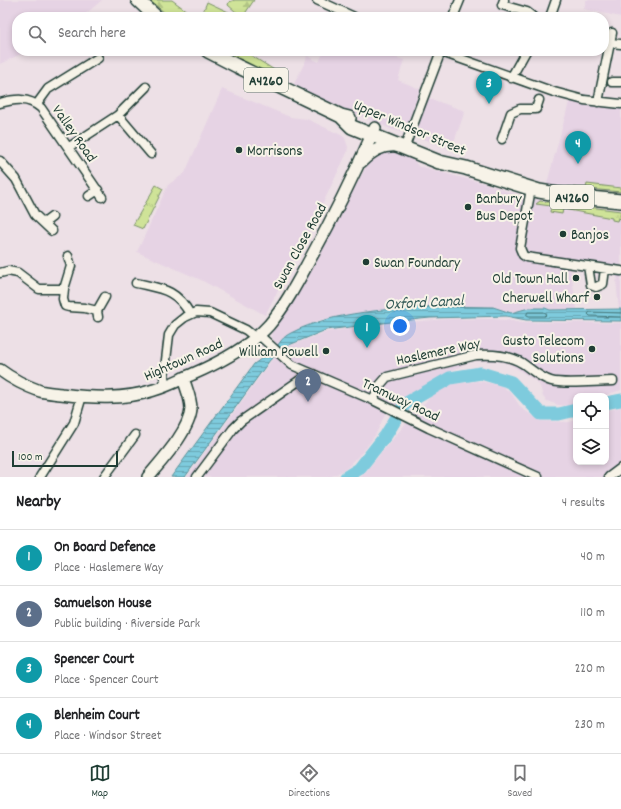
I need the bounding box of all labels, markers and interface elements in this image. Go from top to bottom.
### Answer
search box [12,12,609,56]
icon: search [26,23,48,45]
text: Search here [58,23,126,45]
road number: A4260 [244,68,288,92]
pin: 3 [476,71,502,104]
street label: Upper Windsor Street [349,95,469,163]
street label: Valley Road [46,101,101,167]
pin: 4 [565,131,591,164]
place label: Morrisons [247,141,303,163]
marker: Morrisons [234,145,244,155]
road number: A4260 [550,185,594,209]
place label: Banbury Bus Depot [476,189,533,228]
street label: Swan Close Road [268,200,334,294]
marker: Banbury Bus Depot [463,202,473,212]
place label: Banjos [571,225,609,247]
marker: Banjos [558,229,568,239]
place label: Swan Foundary [374,253,461,275]
marker: Swan Foundary [361,257,371,267]
place label: Old Town Hall [492,269,568,291]
marker: Old Town Hall [571,273,581,283]
place label: Cherwell Wharf [502,288,590,310]
water label: Oxford Canal [384,290,465,317]
marker: Cherwell Wharf [592,292,602,302]
pin: 1 [354,315,380,348]
your location [390,316,410,336]
place label: Gusto Telecom Solutions [502,331,584,370]
street label: Haslemere Way [394,333,483,373]
street label: Hightown Road [141,334,227,388]
place label: William Powell [239,342,318,364]
marker: Gusto Telecom Solutions [587,344,597,354]
marker: William Powell [321,346,331,356]
pin: 2 [295,369,321,402]
street label: Tramway Road [358,373,442,428]
map controls [573,393,609,465]
button: locate [573,393,609,429]
button: layers [573,429,609,465]
scale bar [12,449,118,468]
text: 100 m [18,450,42,466]
text: Nearby [16,491,60,515]
text: 4 results [562,494,605,513]
text: On Board Defence [54,537,156,559]
text: 1 [28,548,30,567]
text: 40 m [581,548,605,567]
text: Place · Haslemere Way [54,559,163,578]
text: Samuelson House [54,593,152,615]
text: 2 [26,604,32,623]
text: 110 m [580,604,605,623]
text: Public building · Riverside Park [54,615,200,634]
text: Spencer Court [54,649,134,671]
text: 3 [26,660,32,679]
text: 220 m [575,660,605,679]
text: Place · Spencer Court [54,671,159,690]
text: Blenheim Court [54,705,140,727]
text: 4 [26,716,32,735]
text: 230 m [575,716,605,735]
text: Place · Windsor Street [54,727,162,746]
tab: Map [89,762,111,802]
tab: Directions [288,762,330,802]
tab: Saved [508,762,532,802]

